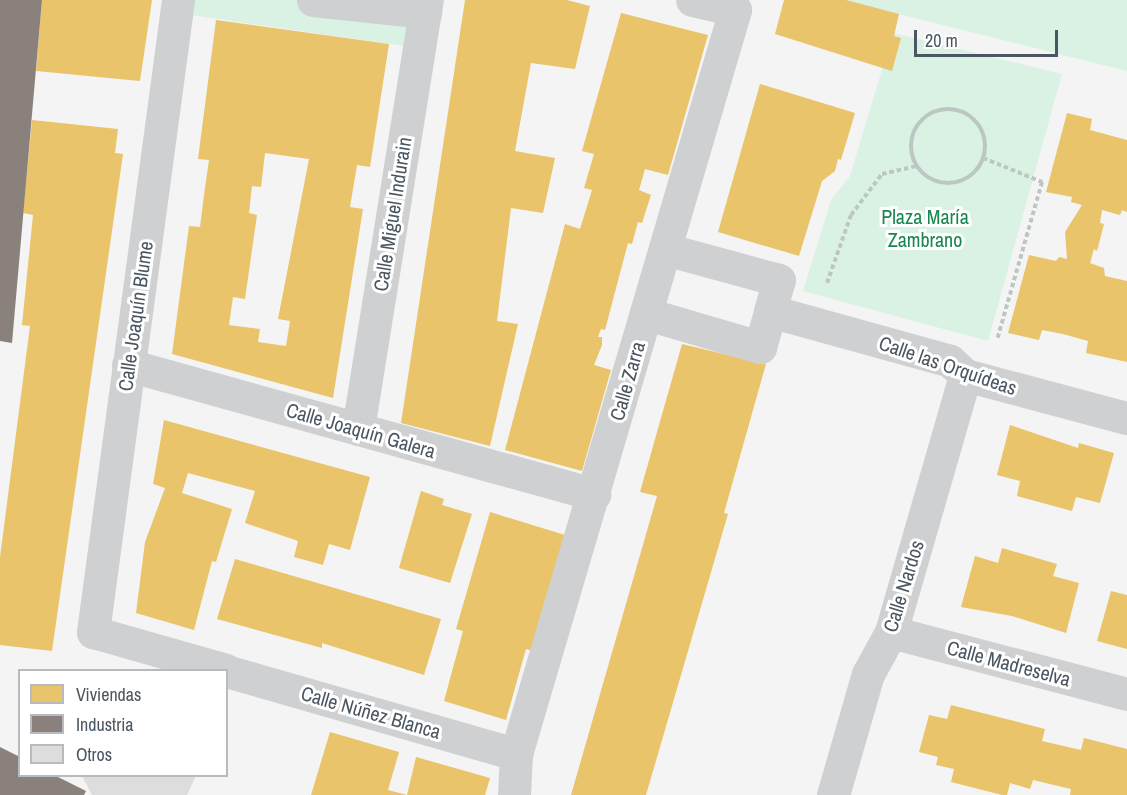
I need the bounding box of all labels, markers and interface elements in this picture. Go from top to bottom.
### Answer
scale bar [917,18,1061,56]
text: 20 m [925,28,958,53]
street label: Calle Miguel Indurain [368,135,416,293]
park label: Plaza María Zambrano [881,204,969,251]
street label: Calle Joaquín Blume [113,239,157,393]
street label: Calle las Orquídeas [876,330,1020,400]
street label: Calle Zarra [604,339,650,423]
street label: Calle Joaquín Galera [284,397,438,463]
street label: Calle Nardos [878,537,928,635]
street label: Calle Madreselva [945,635,1073,691]
legend [18,669,228,777]
street label: Calle Núñez Blanca [298,681,444,743]
text: Viviendas [76,682,141,707]
text: Industria [76,712,133,737]
text: Otros [76,742,112,767]

